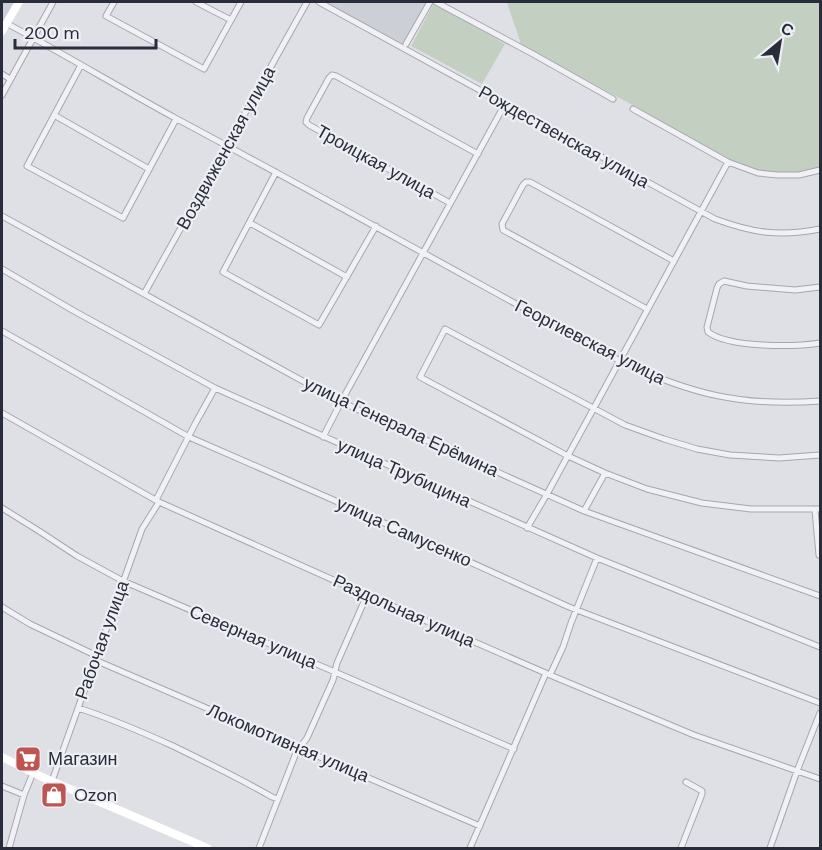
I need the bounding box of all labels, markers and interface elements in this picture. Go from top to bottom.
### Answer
scale bar [15,12,156,50]
north arrow [750,12,810,72]
text: С [777,17,798,42]
text: 200 m [24,21,80,45]
street label: Воздвиженская улица [171,61,281,234]
street label: Рождественская улица [474,80,654,194]
street label: Троицкая улица [312,119,441,205]
street label: Георгиевская улица [511,294,670,391]
street label: улица Генерала Ерёмина [300,371,503,483]
street label: улица Трубицина [333,433,476,514]
street label: улица Самусенко [332,491,476,573]
street label: Раздольная улица [329,569,480,653]
street label: Рабочая улица [69,576,135,703]
street label: Северная улица [186,599,321,675]
street label: Локомотивная улица [203,698,374,788]
supermarket icon: Магазин [13,744,43,774]
place label: Магазин [48,747,117,771]
shop icon: Ozon [39,780,69,810]
place label: Ozon [74,783,117,807]

